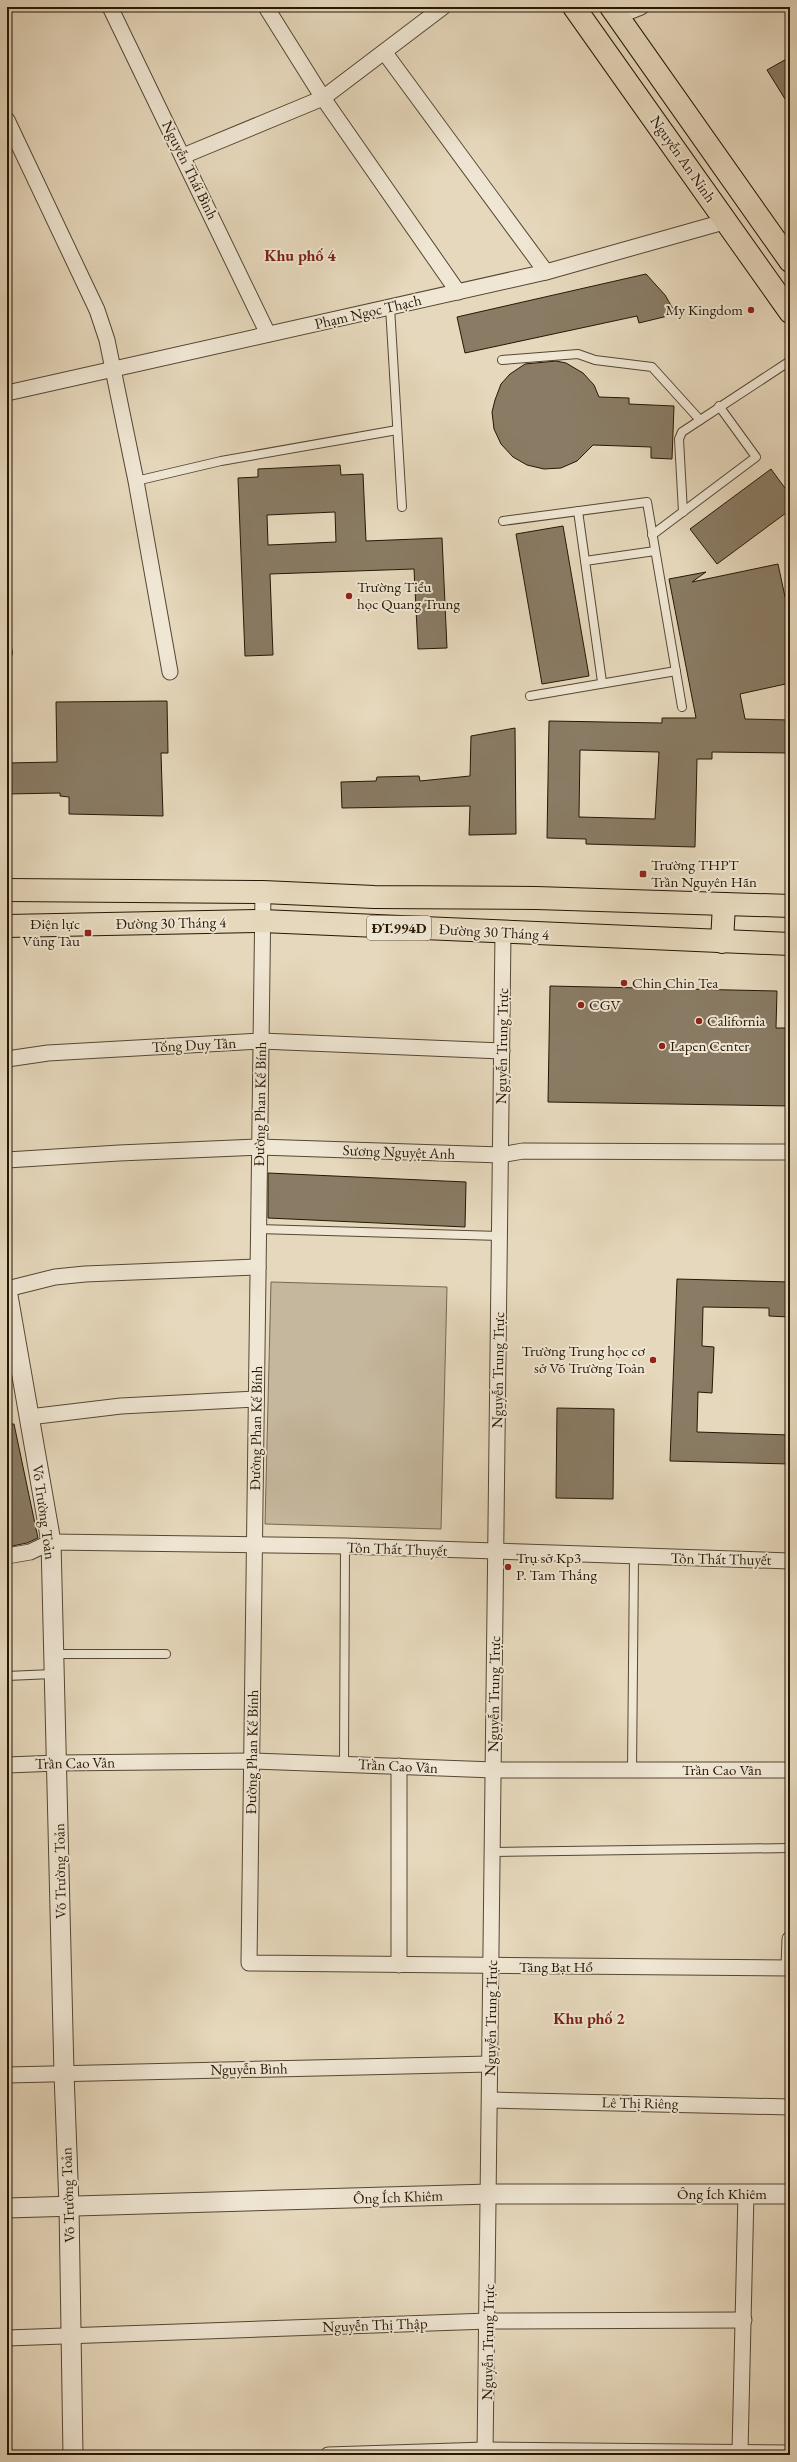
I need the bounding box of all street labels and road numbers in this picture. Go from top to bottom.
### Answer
street label: Nguyễn An Ninh [646,112,721,206]
street label: Nguyễn Thái Bình [158,117,223,223]
street label: Phạm Ngọc Thạch [313,290,423,333]
street label: Đường 30 Tháng 4 [116,912,227,933]
road number: ĐT.994D [367,916,431,940]
street label: Đường 30 Tháng 4 [438,919,551,944]
street label: Nguyễn Trung Trực [491,988,512,1104]
street label: Tống Duy Tân [151,1033,237,1056]
street label: Đường Phan Kế Bính [249,1041,270,1167]
street label: Sương Nguyệt Anh [342,1140,456,1163]
street label: Nguyễn Trung Trực [487,1312,508,1428]
street label: Đường Phan Kế Bính [245,1365,266,1491]
street label: Võ Trường Toản [28,1463,61,1561]
street label: Tôn Thất Thuyết [346,1537,448,1560]
street label: Tôn Thất Thuyết [670,1548,772,1569]
street label: Nguyễn Trung Trực [483,1636,504,1752]
street label: Đường Phan Kế Bính [241,1689,262,1815]
street label: Trần Cao Vân [35,1752,115,1773]
street label: Trần Cao Vân [358,1754,439,1777]
street label: Trần Cao Vân [682,1760,762,1779]
street label: Võ Trường Toản [49,1823,70,1919]
street label: Tăng Bạt Hổ [519,1957,593,1976]
street label: Nguyễn Trung Trực [480,1960,501,2076]
street label: Nguyễn Bình [210,2058,288,2079]
street label: Lê Thị Riêng [601,2092,679,2113]
street label: Võ Trường Toản [56,2147,79,2243]
street label: Ông Ích Khiêm [677,2184,767,2203]
street label: Ông Ích Khiêm [353,2185,444,2208]
street label: Nguyễn Trung Trực [477,2284,498,2400]
street label: Nguyễn Thị Thập [322,2313,428,2336]

